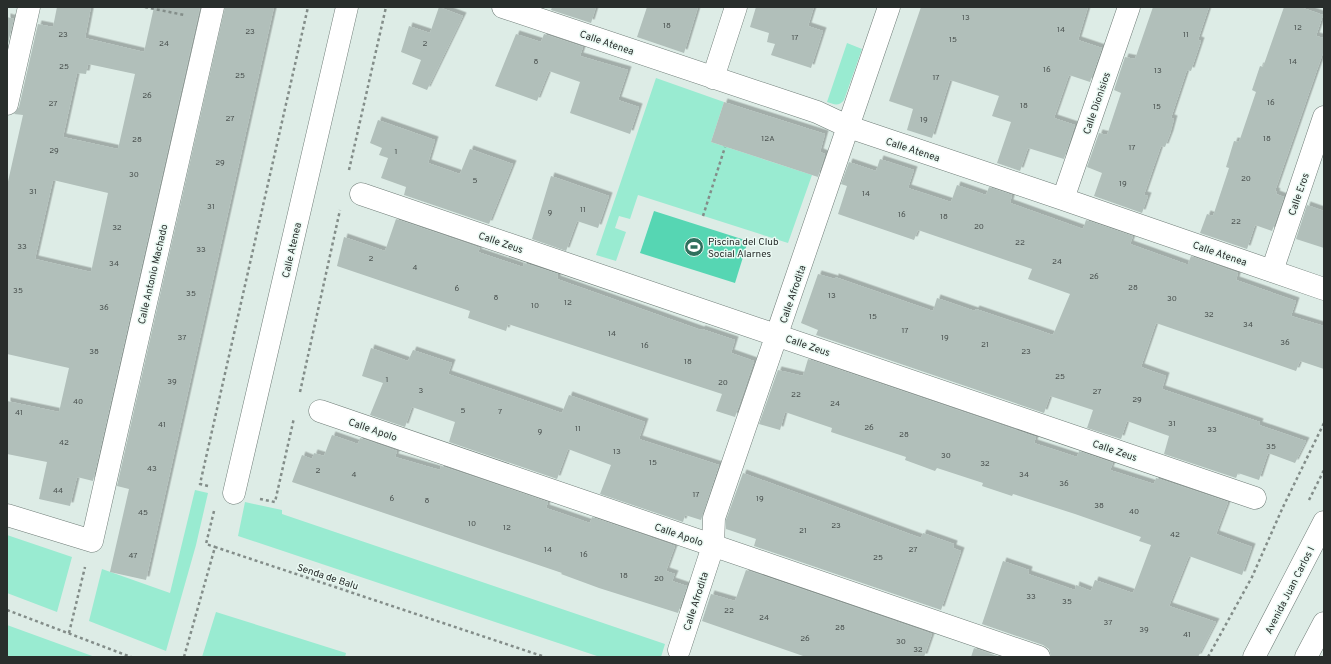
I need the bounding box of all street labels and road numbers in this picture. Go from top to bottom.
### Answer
street label: Calle Atenea [578,28,635,59]
street label: Calle Dionisios [1081,70,1114,136]
street label: Calle Atenea [884,136,941,165]
street label: Calle Eros [1286,171,1313,218]
street label: Calle Atenea [280,221,305,279]
street label: Calle Antonio Machado [136,223,171,326]
street label: Calle Zeus [476,230,525,257]
street label: Calle Atenea [1191,239,1248,270]
street label: Calle Afrodita [777,264,809,325]
street label: Calle Zeus [783,333,832,360]
street label: Calle Apolo [346,416,399,445]
street label: Calle Zeus [1090,438,1139,465]
street label: Calle Apolo [652,521,705,550]
street label: Avenida Juan Carlos I [1263,545,1318,637]
street label: Senda de Balu [295,561,360,593]
street label: Calle Afrodita [681,571,712,632]

